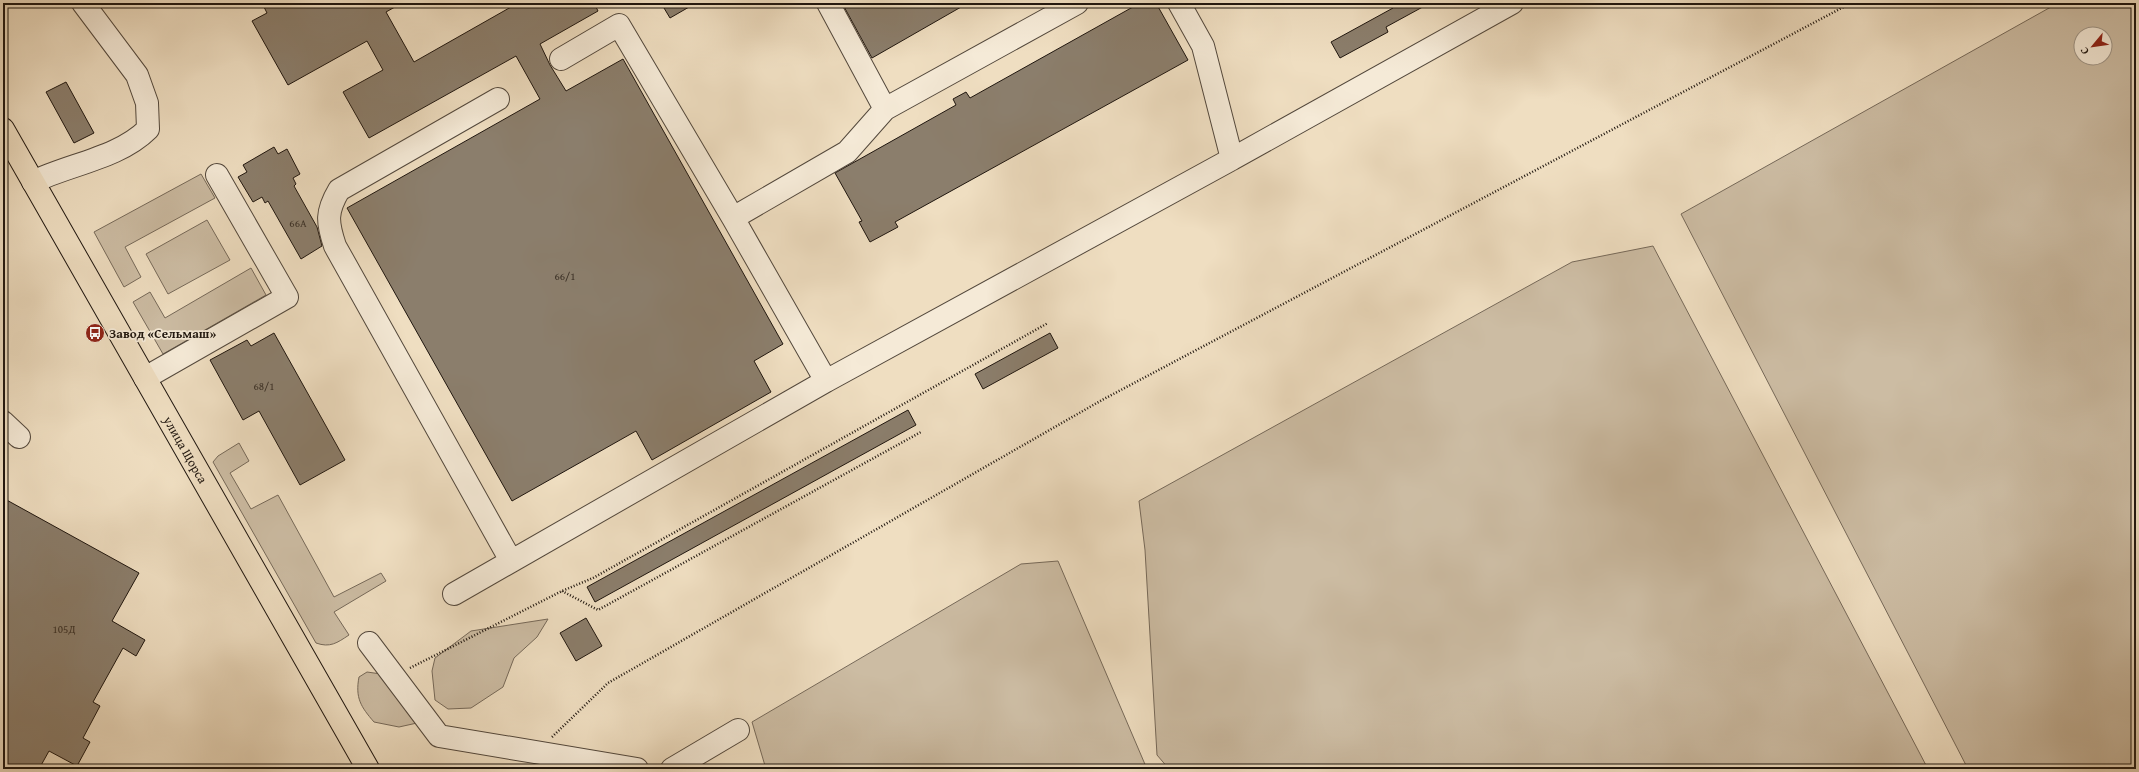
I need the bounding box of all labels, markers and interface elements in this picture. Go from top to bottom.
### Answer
north arrow [2073,26,2113,66]
text: С [2076,44,2093,57]
house number: 66А [289,215,307,231]
house number: 66/1 [554,268,576,284]
bus stop icon: Завод «Сельмаш» [84,322,106,344]
place label: Завод «Сельмаш» [109,324,216,343]
house number: 68/1 [253,378,275,394]
street label: улица Щорса [159,412,213,487]
house number: 105Д [53,621,75,637]

